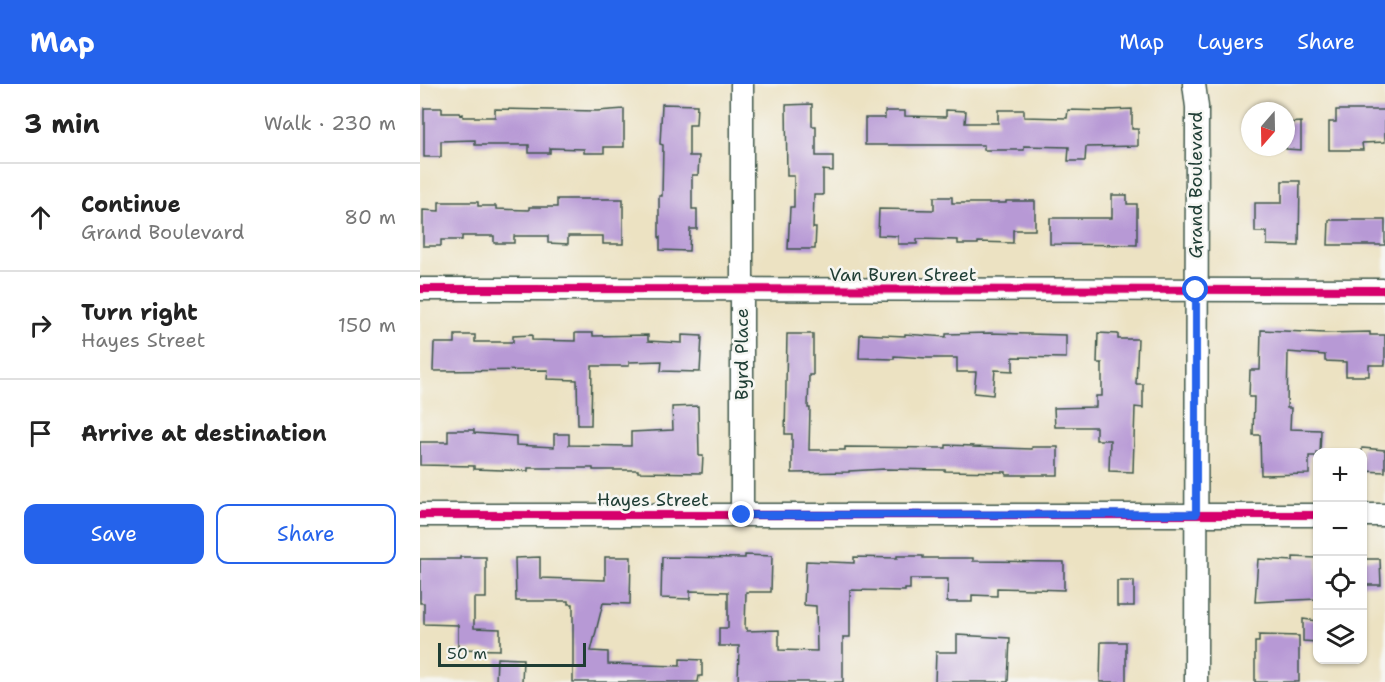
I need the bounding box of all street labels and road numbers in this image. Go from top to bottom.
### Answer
street label: Grand Boulevard [1184,111,1208,259]
street label: Van Buren Street [829,263,977,287]
street label: Byrd Place [730,308,754,400]
street label: Hayes Street [597,488,709,512]

